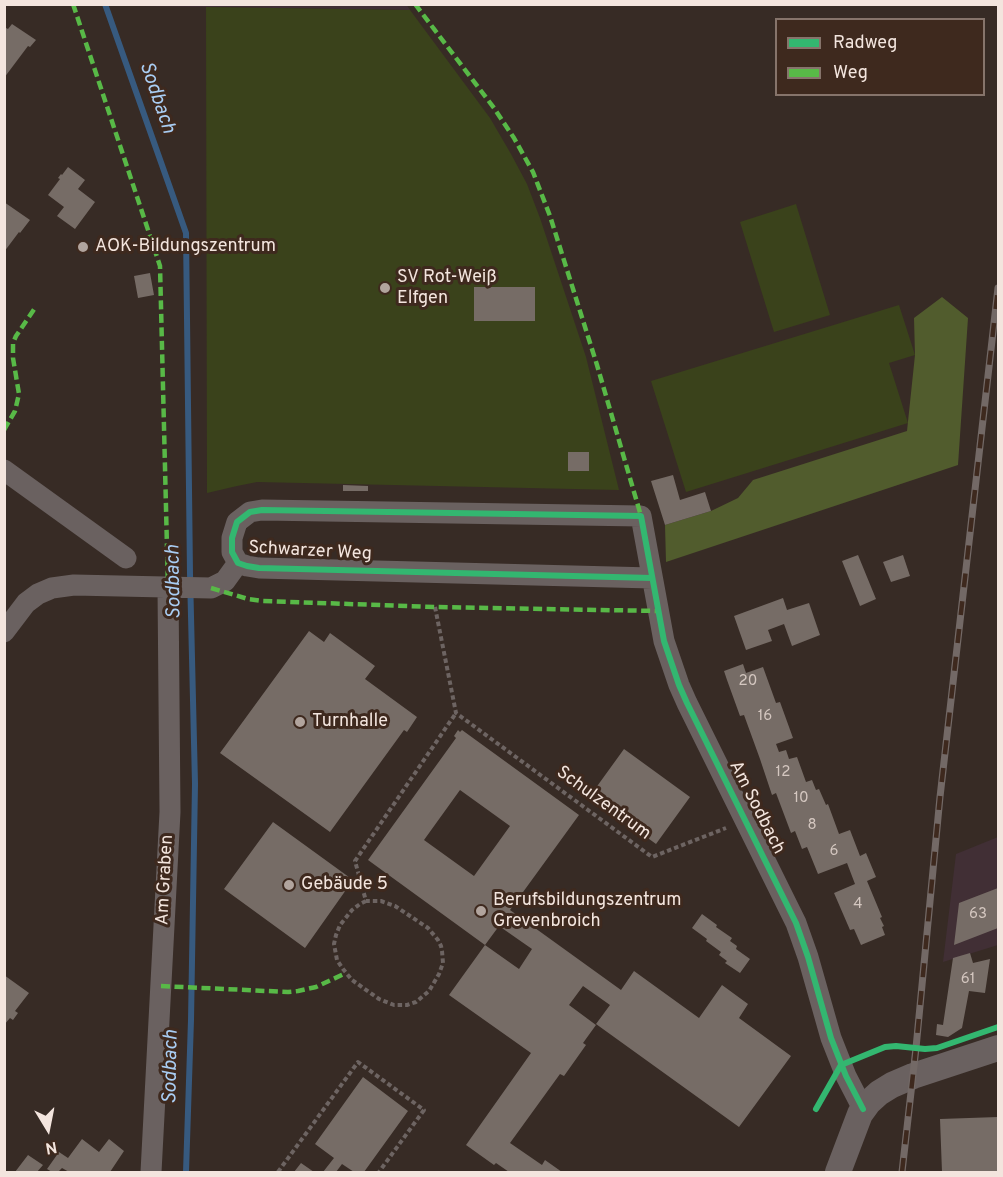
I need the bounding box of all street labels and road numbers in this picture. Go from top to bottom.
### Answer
street label: Schwarzer Weg [248,538,372,566]
street label: Am Sodbach [723,758,789,858]
street label: Schulzentrum [552,762,654,846]
street label: Am Graben [153,834,179,926]

